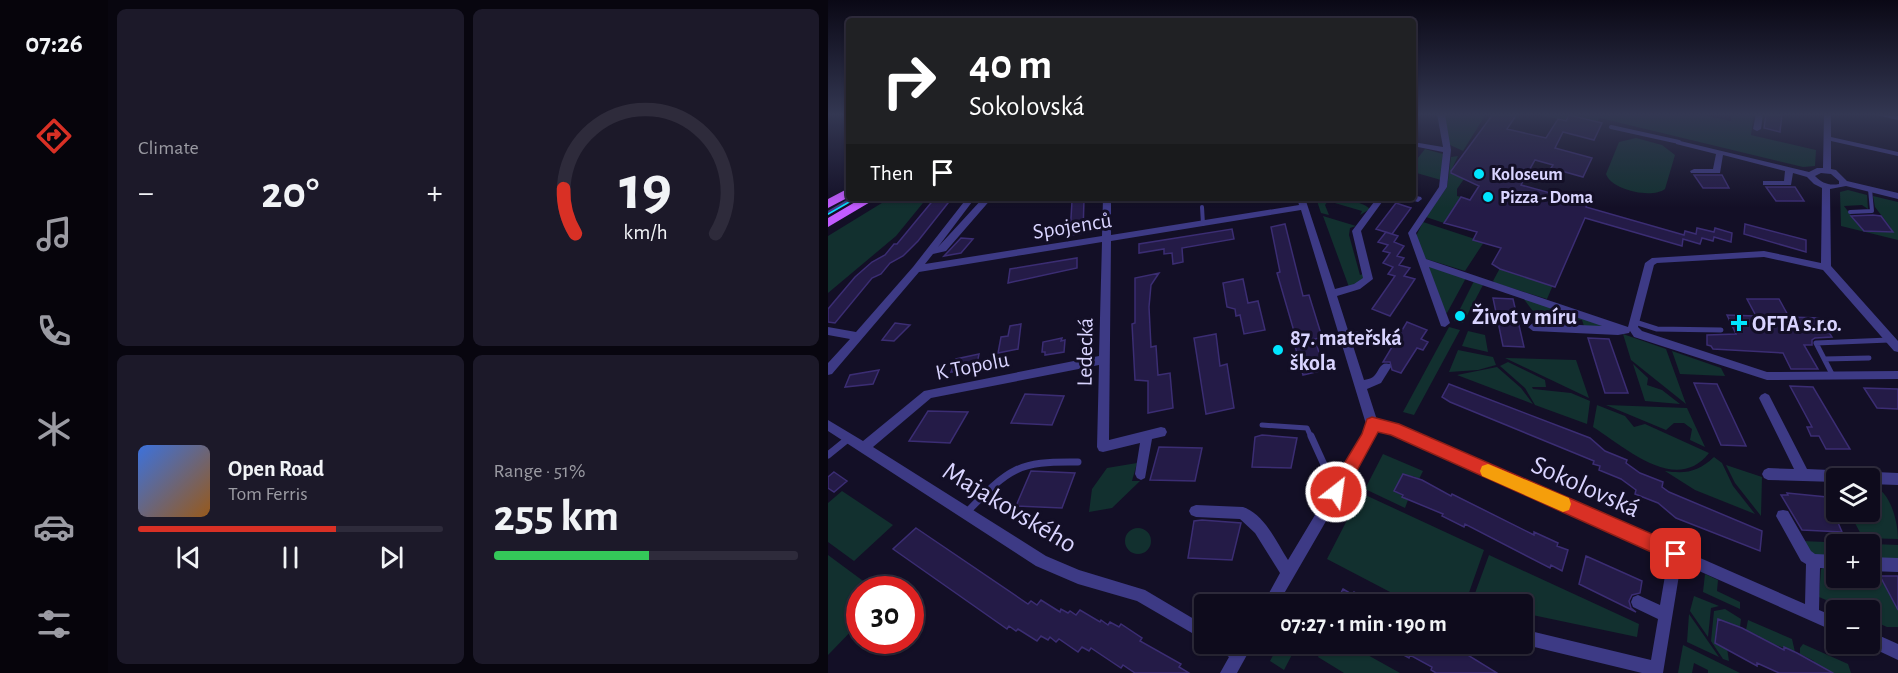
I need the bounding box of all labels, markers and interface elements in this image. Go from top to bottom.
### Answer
text: 07:26 [25,30,83,57]
icon: right [870,42,948,120]
text: 40 m [969,44,1052,86]
text: Sokolovská [969,93,1085,120]
icon: directions [33,115,75,157]
text: Climate [138,138,199,158]
icon: arrive [926,156,959,189]
text: 19 [619,158,672,220]
text: Then [870,162,914,184]
place label: Koloseum [1491,166,1563,184]
marker: Koloseum [1472,167,1486,181]
text: 20° [261,171,319,216]
text: − [138,177,154,210]
text: + [427,177,442,210]
place label: Pizza - Doma [1500,189,1594,207]
marker: Pizza - Doma [1481,190,1495,204]
street label: Spojenců [1031,209,1113,243]
icon: music [33,213,75,255]
text: km/h [624,223,668,244]
place label: Život v míru [1472,303,1577,328]
marker: Život v míru [1453,309,1467,323]
icon: phone [33,310,75,352]
place label: OFTA s.r.o. [1752,313,1842,335]
marker: OFTA s.r.o. [1730,314,1748,332]
street label: Ledecká [1073,317,1097,387]
place label: 87. mateřská škola [1290,327,1402,374]
marker: 87. mateřská škola [1271,343,1285,357]
street label: K Topolu [934,348,1011,384]
icon: climate [33,408,75,450]
street label: Sokolovská [1527,451,1644,522]
street label: Majakovského [938,457,1081,559]
text: Open Road [228,458,324,480]
position arrow [1304,460,1368,524]
text: Range · 51% [494,461,585,481]
map controls [1826,468,1880,654]
button: layers [1826,468,1880,522]
text: Tom Ferris [228,484,308,504]
text: 255 km [494,494,619,539]
icon: car [33,506,75,548]
pin [1650,528,1701,579]
button: + [1826,534,1880,588]
icon: arrive [1659,537,1692,570]
icon: previous [172,541,205,574]
icon: pause [274,541,307,574]
icon: next [375,541,408,574]
speed limit sign: 30 [846,576,924,654]
button: − [1826,600,1880,654]
icon: filters [33,603,75,645]
text: 07:27 · 1 min · 190 m [1280,613,1447,635]

